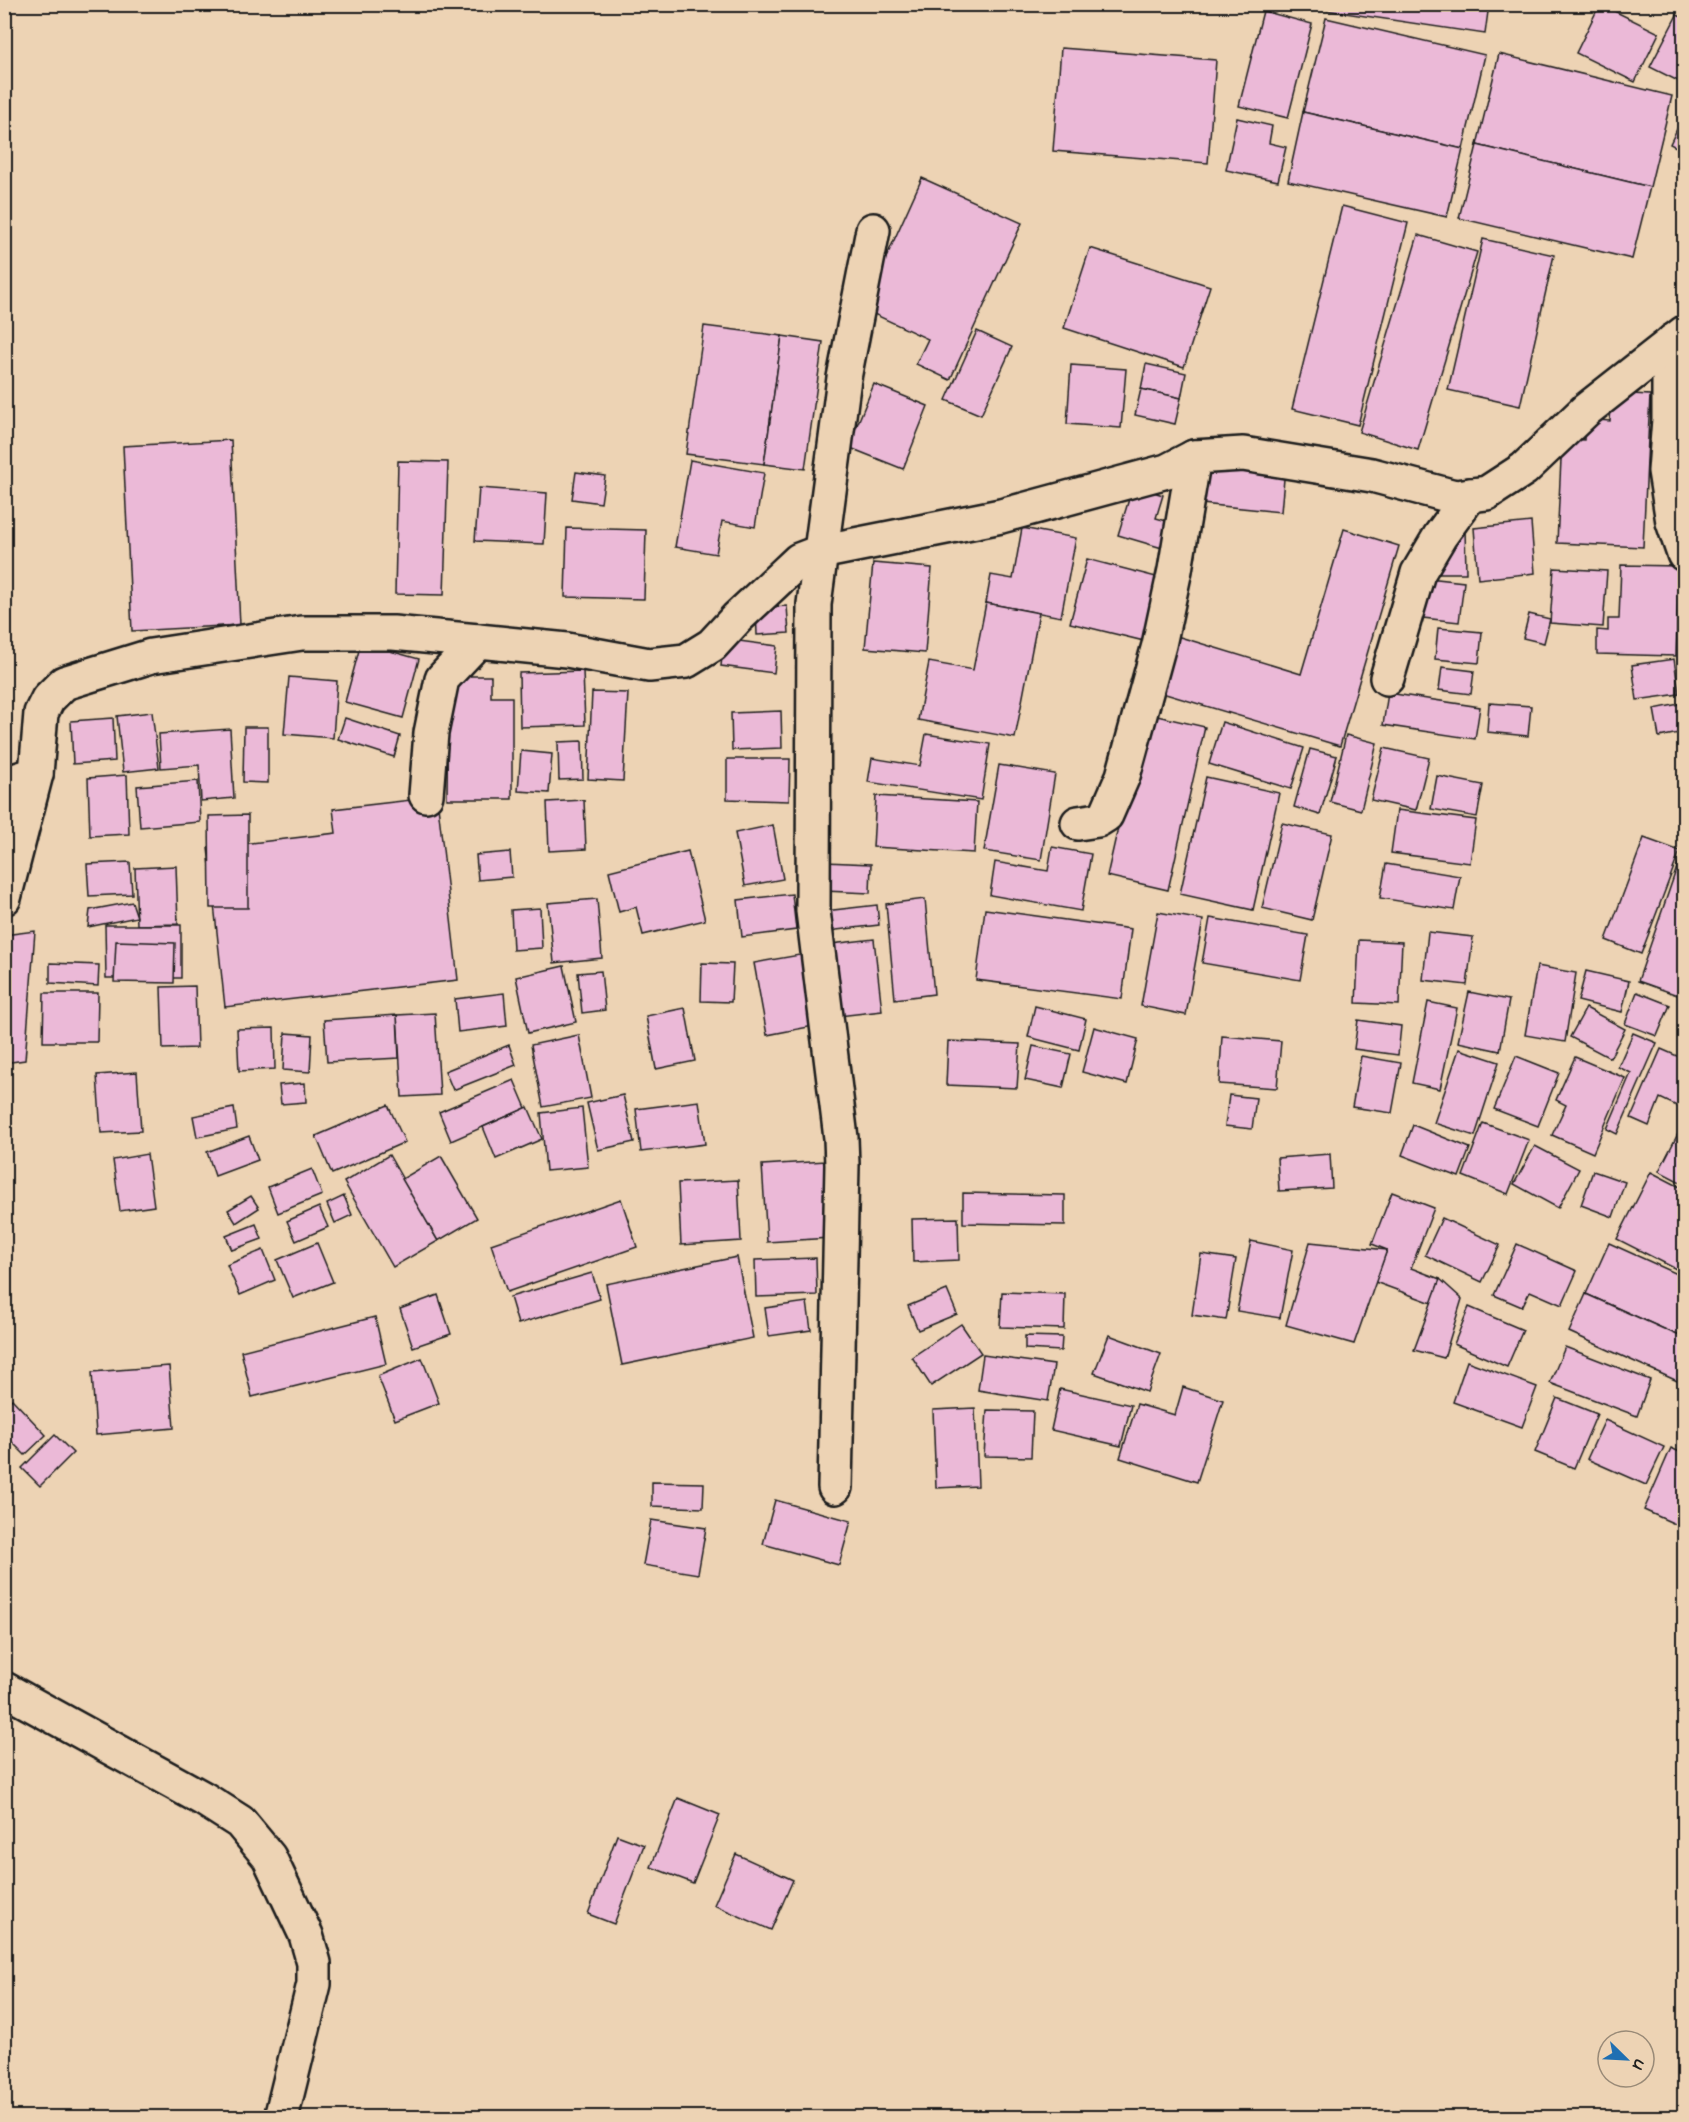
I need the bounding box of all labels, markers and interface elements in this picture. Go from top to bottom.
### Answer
north arrow [1596,2029,1656,2089]
text: U [1627,2056,1651,2073]

